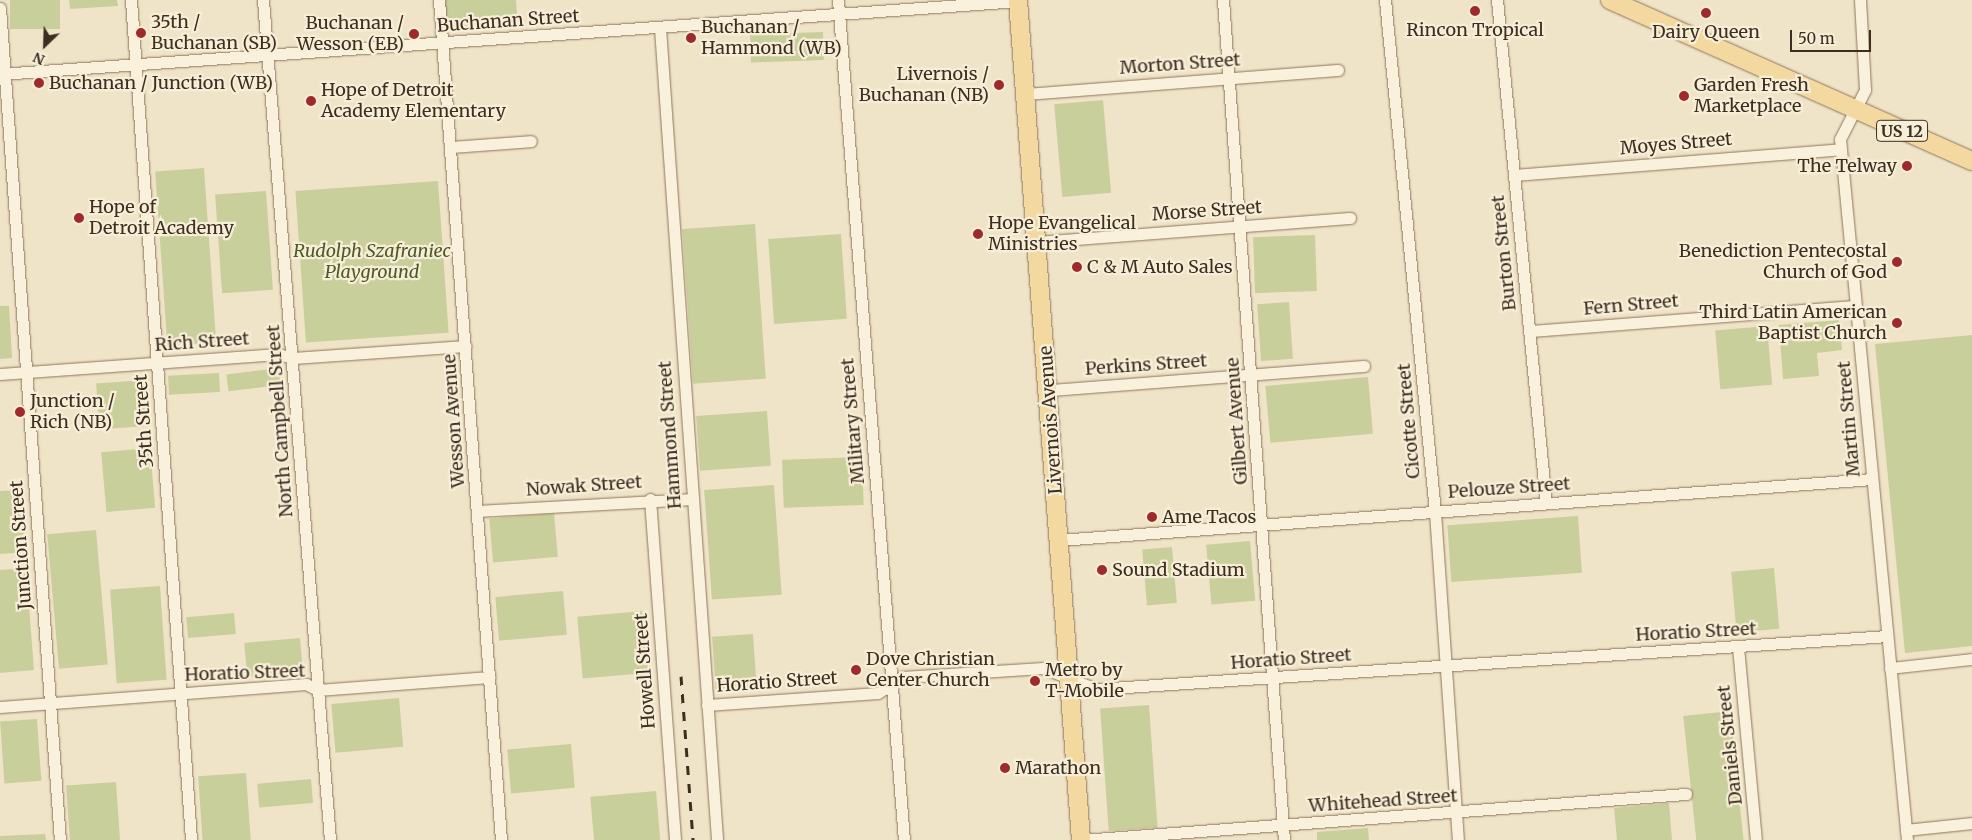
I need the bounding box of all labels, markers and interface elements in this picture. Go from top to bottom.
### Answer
street label: Buchanan Street [436,5,580,37]
marker: Rincon Tropical [1469,5,1481,17]
marker: Dairy Queen [1700,7,1712,19]
place label: 35th / Buchanan (SB) [151,12,277,54]
place label: Buchanan / Wesson (EB) [297,13,404,56]
place label: Buchanan / Hammond (WB) [701,17,842,59]
place label: Rincon Tropical [1406,19,1544,41]
north arrow [20,20,70,70]
scale bar [1792,20,1873,52]
place label: Dairy Queen [1652,21,1760,43]
marker: 35th / Buchanan (SB) [135,27,147,39]
marker: Buchanan / Wesson (EB) [408,28,420,40]
text: 50 m [1798,29,1835,48]
marker: Buchanan / Hammond (WB) [685,32,697,44]
text: N [30,48,48,69]
street label: Morton Street [1119,49,1241,79]
place label: Livernois / Buchanan (NB) [859,64,989,106]
place label: Buchanan / Junction (WB) [49,72,273,94]
place label: Garden Fresh Marketplace [1694,75,1809,118]
marker: Buchanan / Junction (WB) [33,77,45,89]
marker: Livernois / Buchanan (NB) [993,79,1005,91]
place label: Hope of Detroit Academy Elementary [321,80,506,122]
marker: Garden Fresh Marketplace [1678,90,1690,102]
marker: Hope of Detroit Academy Elementary [305,95,317,107]
road number: US 12 [1876,118,1928,144]
street label: Moyes Street [1619,128,1733,160]
place label: The Telway [1797,155,1897,177]
marker: The Telway [1901,160,1913,172]
street label: Burton Street [1487,194,1521,312]
street label: Morse Street [1151,196,1263,226]
place label: Hope of Detroit Academy [89,197,234,240]
marker: Hope of Detroit Academy [73,212,85,224]
place label: Hope Evangelical Ministries [988,213,1136,255]
marker: Hope Evangelical Ministries [972,228,984,240]
park label: Rudolph Szafraniec Playground [293,241,451,284]
place label: Benediction Pentecostal Church of God [1679,241,1887,284]
place label: C & M Auto Sales [1087,256,1233,278]
marker: Benediction Pentecostal Church of God [1891,256,1903,268]
marker: C & M Auto Sales [1071,261,1083,273]
street label: Fern Street [1582,290,1680,320]
place label: Third Latin American Baptist Church [1699,302,1887,344]
marker: Third Latin American Baptist Church [1891,317,1903,329]
street label: North Campbell Street [262,324,298,518]
street label: Rich Street [154,328,250,356]
street label: Livernois Avenue [1035,345,1067,495]
street label: Perkins Street [1084,350,1208,380]
street label: Wesson Avenue [439,353,469,489]
street label: Military Street [837,357,869,485]
street label: Gilbert Avenue [1222,357,1252,485]
street label: Hammond Street [654,360,686,510]
street label: Martin Street [1833,360,1865,478]
street label: Cicotte Street [1393,362,1425,480]
street label: 35th Street [130,373,158,469]
place label: Junction / Rich (NB) [30,391,115,434]
marker: Junction / Rich (NB) [14,406,26,418]
street label: Nowak Street [525,471,643,501]
street label: Pelouze Street [1447,473,1571,503]
street label: Junction Street [6,480,36,610]
place label: Ame Tacos [1162,506,1256,528]
marker: Ame Tacos [1146,511,1158,523]
place label: Sound Stadium [1112,559,1245,581]
marker: Sound Stadium [1096,564,1108,576]
street label: Howell Street [630,612,660,730]
street label: Horatio Street [1635,618,1757,646]
street label: Horatio Street [1230,644,1352,674]
place label: Dove Christian Center Church [866,649,995,692]
street label: Horatio Street [184,660,306,686]
place label: Metro by T-Mobile [1045,660,1124,702]
marker: Dove Christian Center Church [850,664,862,676]
street label: Horatio Street [716,667,838,697]
marker: Metro by T-Mobile [1029,675,1041,687]
street label: Daniels Street [1713,684,1747,806]
place label: Marathon [1015,757,1101,779]
marker: Marathon [999,762,1011,774]
street label: Whitehead Street [1308,785,1458,817]

